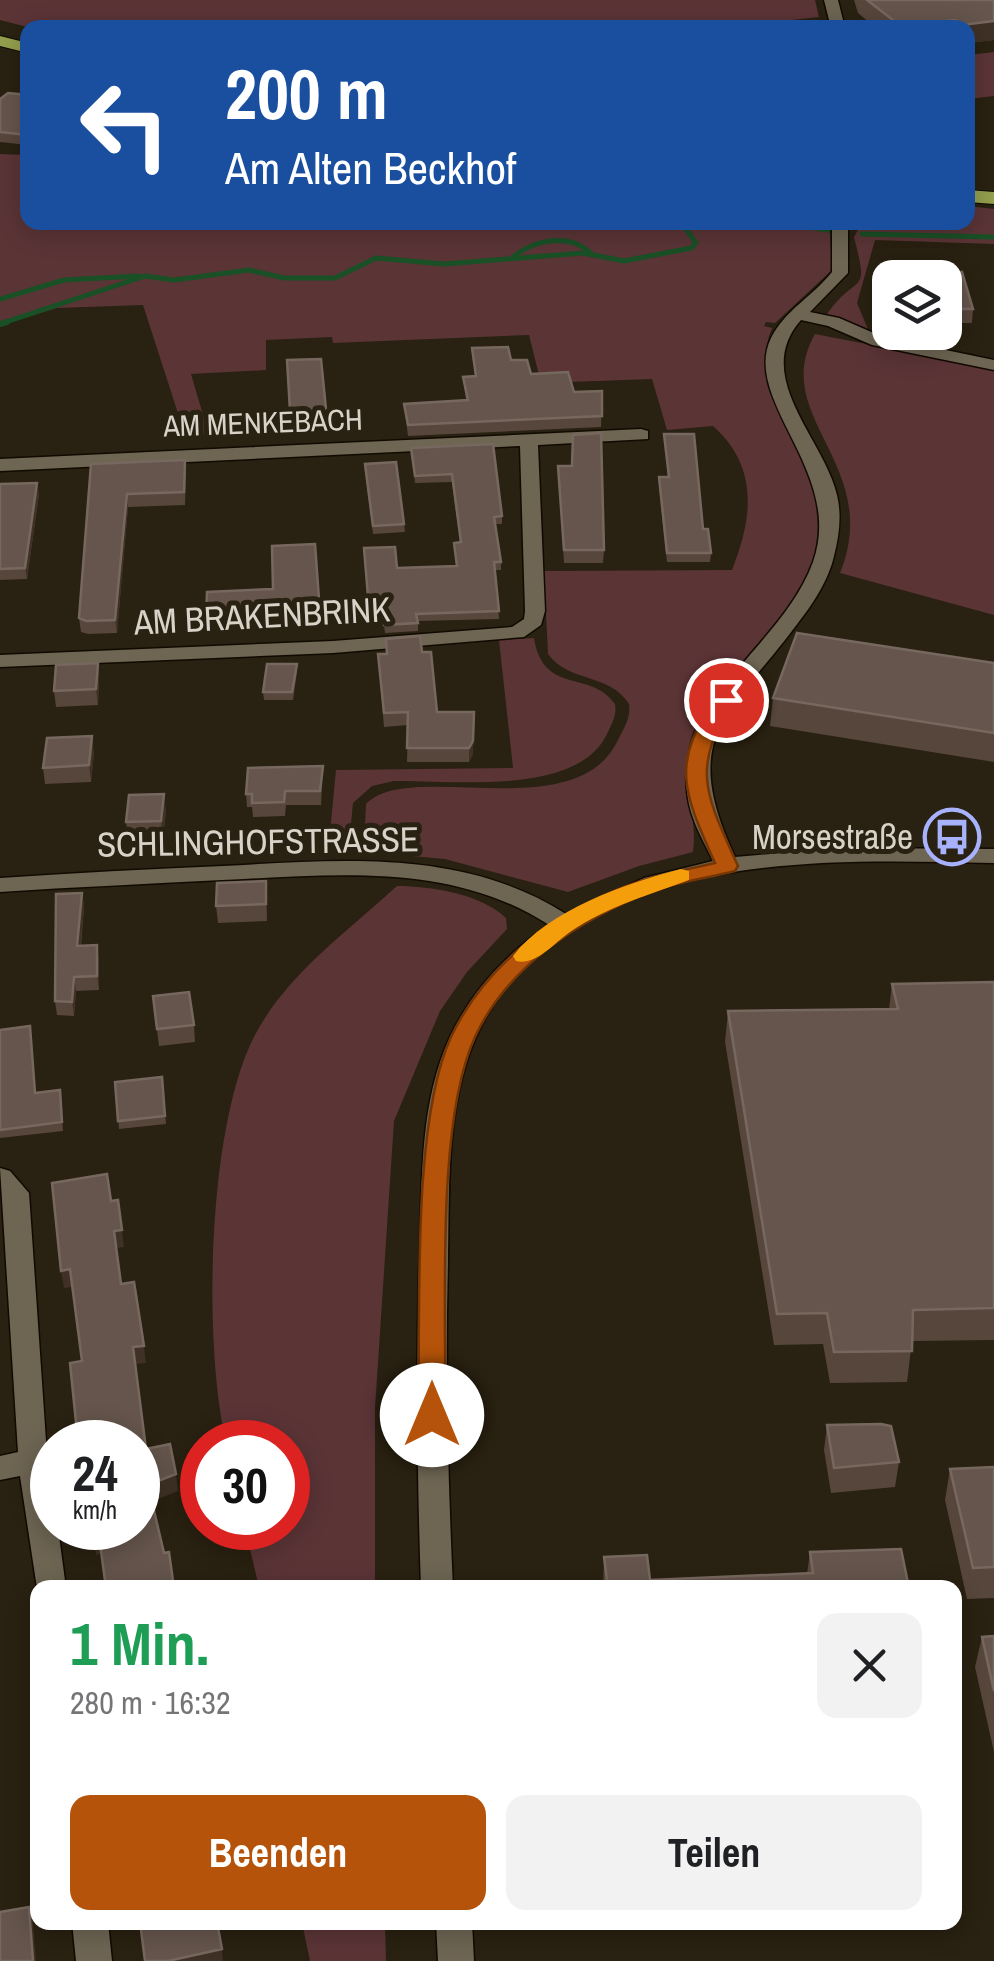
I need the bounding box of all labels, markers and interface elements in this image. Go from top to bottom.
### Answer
text: 200 m [225,47,388,141]
icon: left [60,60,190,190]
text: Am Alten Beckhof [225,137,516,198]
map controls [872,260,962,350]
button: layers [872,260,962,350]
street label: AM MENKEBACH [162,399,363,446]
street label: AM BRAKENBRINK [132,585,391,646]
pin [684,658,769,743]
icon: arrive [699,673,754,728]
bus stop icon: Morsestraße [922,807,982,867]
place label: Morsestraße [752,813,913,860]
street label: SCHLINGHOFSTRASSE [97,815,419,868]
position arrow [380,1363,484,1467]
speed limit sign: 30 [180,1420,310,1550]
text: 24 [72,1439,118,1507]
text: km/h [73,1493,117,1527]
text: 1 Min. [70,1603,209,1684]
button: close [817,1613,922,1718]
text: 280 m · 16:32 [70,1681,230,1724]
button: Beenden [70,1795,486,1910]
button: Teilen [506,1795,922,1910]

